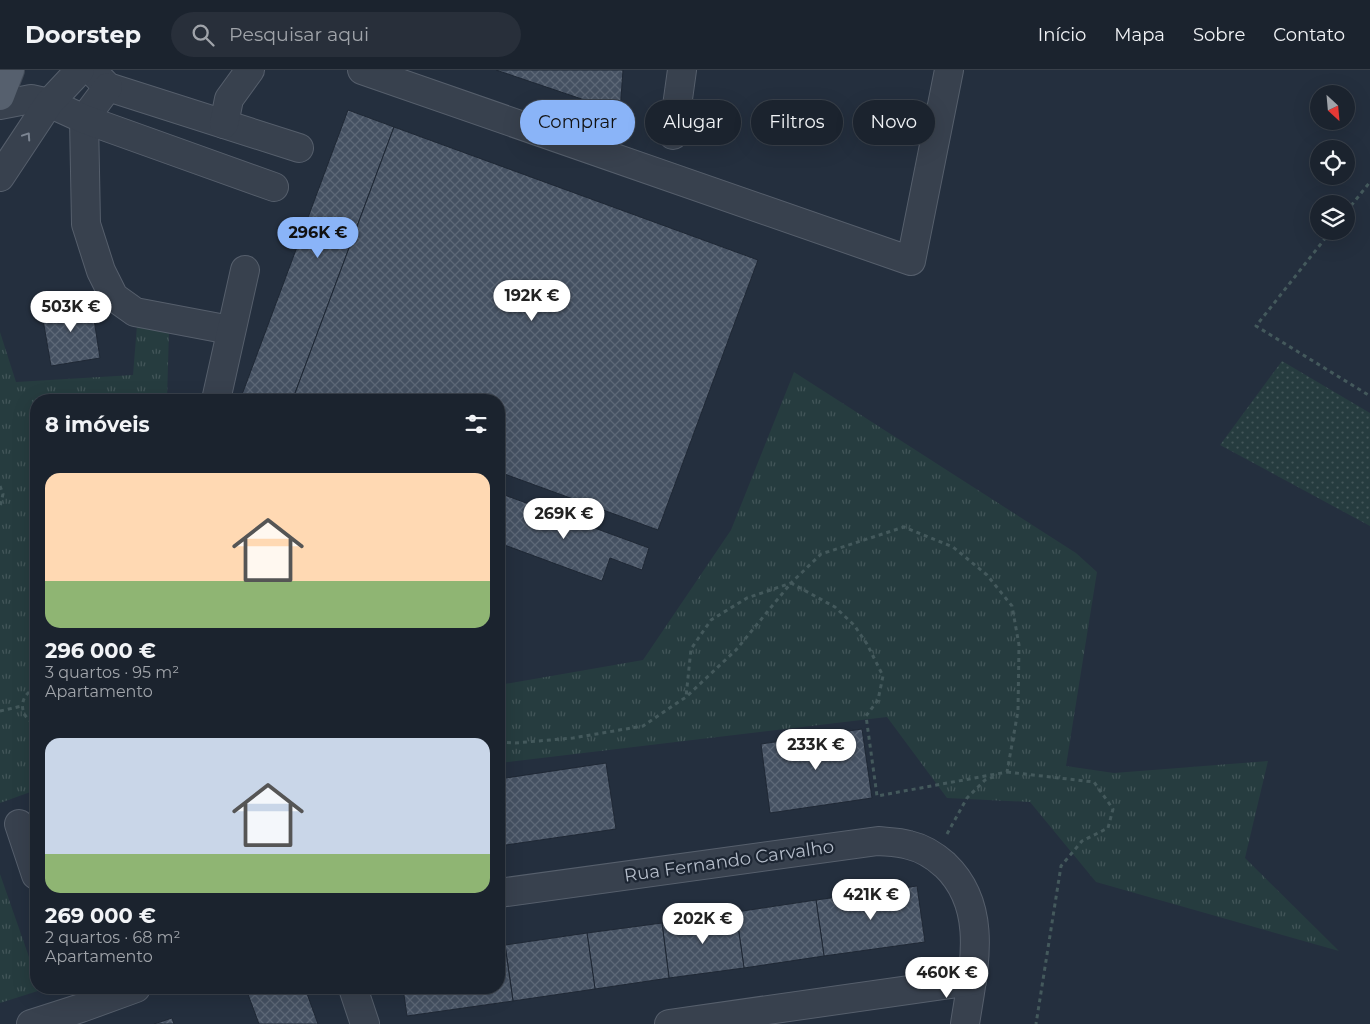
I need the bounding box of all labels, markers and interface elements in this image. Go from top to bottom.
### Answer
search box [171,12,521,57]
text: Doorstep [25,20,141,49]
icon: search [189,21,217,49]
text: Pesquisar aqui [229,23,369,46]
text: Início [1038,24,1086,46]
text: Mapa [1114,24,1165,46]
text: Sobre [1193,24,1245,46]
text: Contato [1273,24,1345,46]
north arrow [1310,85,1355,130]
map controls [1310,85,1355,240]
chip: Comprar [520,100,635,145]
chip: Alugar [645,100,741,145]
chip: Filtros [751,100,843,145]
chip: Novo [853,100,935,145]
one-way arrow [21,133,30,142]
button: locate [1310,140,1355,185]
button: layers [1310,195,1355,240]
pin: 296K € [277,216,359,259]
text: 296K € [288,223,348,242]
pin: 192K € [491,280,573,322]
text: 192K € [504,286,560,305]
pin: 503K € [30,290,112,333]
text: 503K € [41,297,101,316]
icon: filters [462,410,490,438]
text: 8 imóveis [45,412,150,437]
pin: 269K € [523,498,605,540]
text: 269K € [534,504,594,523]
icon: home [223,505,313,595]
text: 296 000 € [45,638,156,663]
text: 3 quartos · 95 m² [45,663,179,682]
text: Apartamento [45,682,153,701]
pin: 233K € [775,728,857,771]
text: 233K € [787,735,845,754]
icon: home [223,770,313,860]
street label: Rua Fernando Carvalho [623,835,835,887]
pin: 421K € [830,878,912,921]
text: 421K € [843,885,899,904]
pin: 202K € [662,902,744,945]
text: 269 000 € [45,903,156,928]
text: 202K € [673,909,733,928]
text: 2 quartos · 68 m² [45,928,180,947]
text: Apartamento [45,947,153,966]
pin: 460K € [906,956,988,999]
text: 460K € [916,963,978,982]

